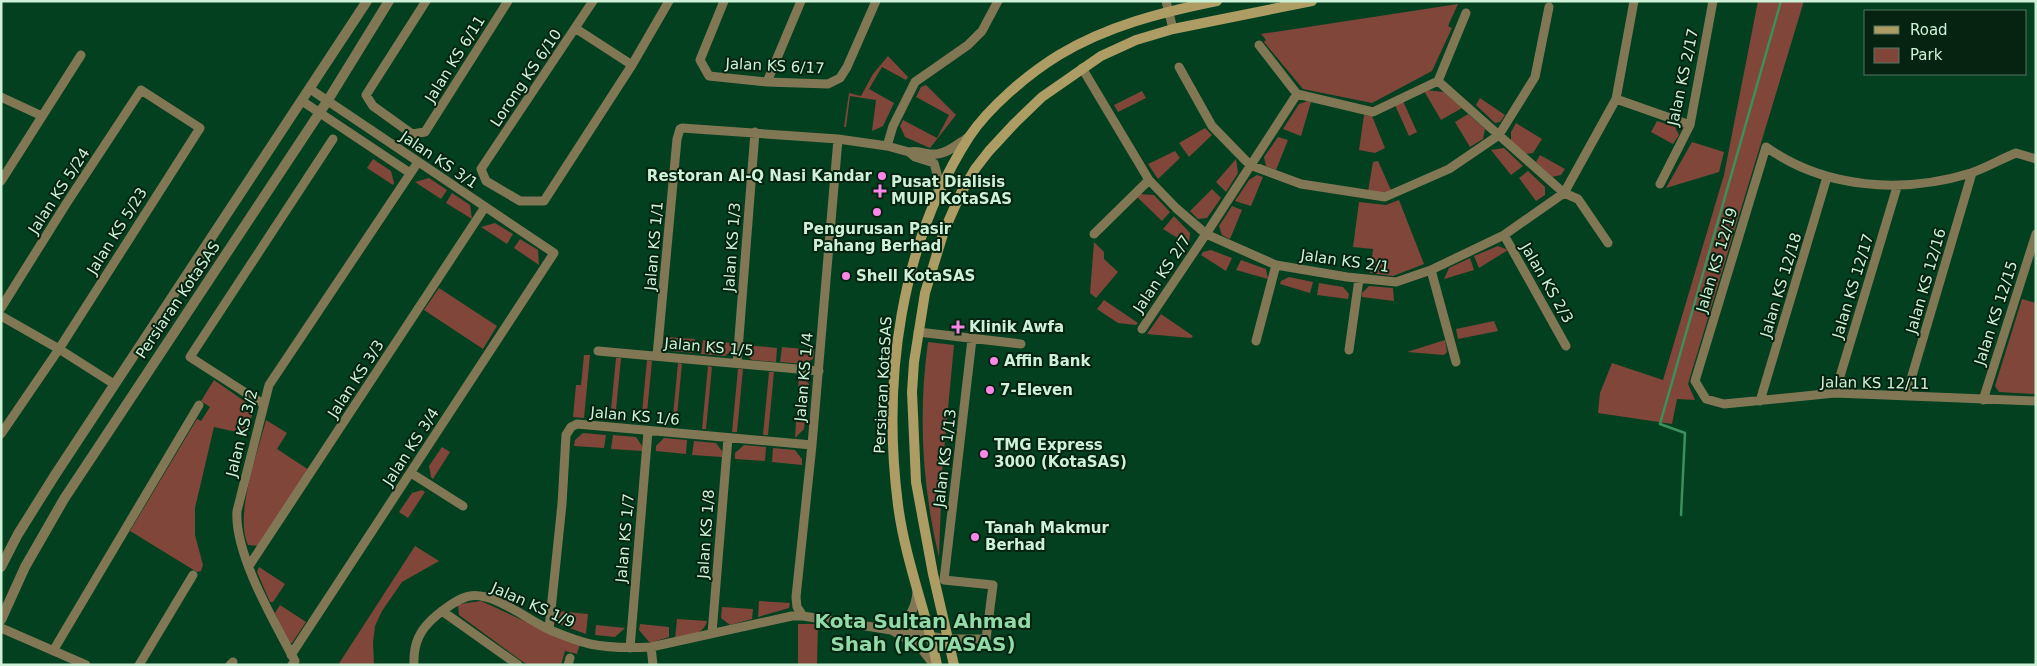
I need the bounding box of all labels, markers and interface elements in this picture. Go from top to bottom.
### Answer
legend [1864,10,2027,75]
street label: Jalan KS 6/11 [421,12,489,107]
text: Road [1910,21,1948,39]
street label: Lorong KS 6/10 [487,26,565,130]
street label: Jalan KS 2/17 [1664,27,1702,128]
text: Park [1910,46,1943,64]
street label: Jalan KS 6/17 [724,54,825,78]
street label: Jalan KS 3/1 [396,127,481,192]
street label: Jalan KS 5/24 [24,145,94,238]
place label: Restoran Al-Q Nasi Kandar [647,167,873,185]
marker: Restoran Al-Q Nasi Kandar [876,170,888,182]
place label: Pusat Dialisis MUIP KotaSAS [891,173,1012,208]
street label: Jalan KS 5/23 [83,184,151,279]
marker: Pusat Dialisis MUIP KotaSAS [873,184,887,198]
street label: Jalan KS 1/1 [641,201,667,292]
street label: Jalan KS 1/3 [720,202,744,293]
street label: Jalan KS 12/19 [1692,205,1741,316]
marker: Pengurusan Pasir Pahang Berhad [871,206,883,218]
place label: Pengurusan Pasir Pahang Berhad [803,220,952,255]
street label: Jalan KS 12/16 [1902,226,1950,337]
street label: Jalan KS 12/18 [1756,230,1805,341]
street label: Jalan KS 12/17 [1828,231,1877,342]
street label: Jalan KS 2/7 [1129,232,1194,317]
street label: Persiaran KotaSAS [132,238,224,362]
street label: Jalan KS 2/3 [1516,239,1577,326]
street label: Jalan KS 2/1 [1298,246,1391,276]
street label: Jalan KS 12/15 [1970,259,2021,368]
place label: Shell KotaSAS [856,267,975,285]
marker: Shell KotaSAS [840,270,852,282]
street label: Persiaran KotaSAS [870,316,896,454]
place label: Klinik Awfa [969,318,1064,336]
marker: Klinik Awfa [951,320,965,334]
street label: Jalan KS 1/4 [791,332,817,423]
street label: Jalan KS 1/5 [663,334,754,360]
street label: Jalan KS 3/3 [324,337,388,422]
place label: Affin Bank [1004,352,1091,370]
marker: Affin Bank [988,355,1000,367]
street label: Jalan KS 12/11 [1820,373,1929,393]
place label: 7-Eleven [1000,381,1073,399]
marker: 7-Eleven [984,384,996,396]
street label: Jalan KS 3/2 [222,387,262,480]
street label: Jalan KS 1/6 [589,403,680,429]
street label: Jalan KS 3/4 [379,405,443,490]
street label: Jalan KS 1/13 [930,408,960,509]
place label: TMG Express 3000 (KotaSAS) [994,436,1127,471]
marker: TMG Express 3000 (KotaSAS) [978,448,990,460]
street label: Jalan KS 1/8 [694,489,718,580]
street label: Jalan KS 1/7 [612,493,638,584]
place label: Tanah Makmur Berhad [985,519,1109,554]
marker: Tanah Makmur Berhad [969,531,981,543]
street label: Jalan KS 1/9 [488,578,578,631]
district label: Kota Sultan Ahmad Shah (KOTASAS) [814,609,1032,656]

